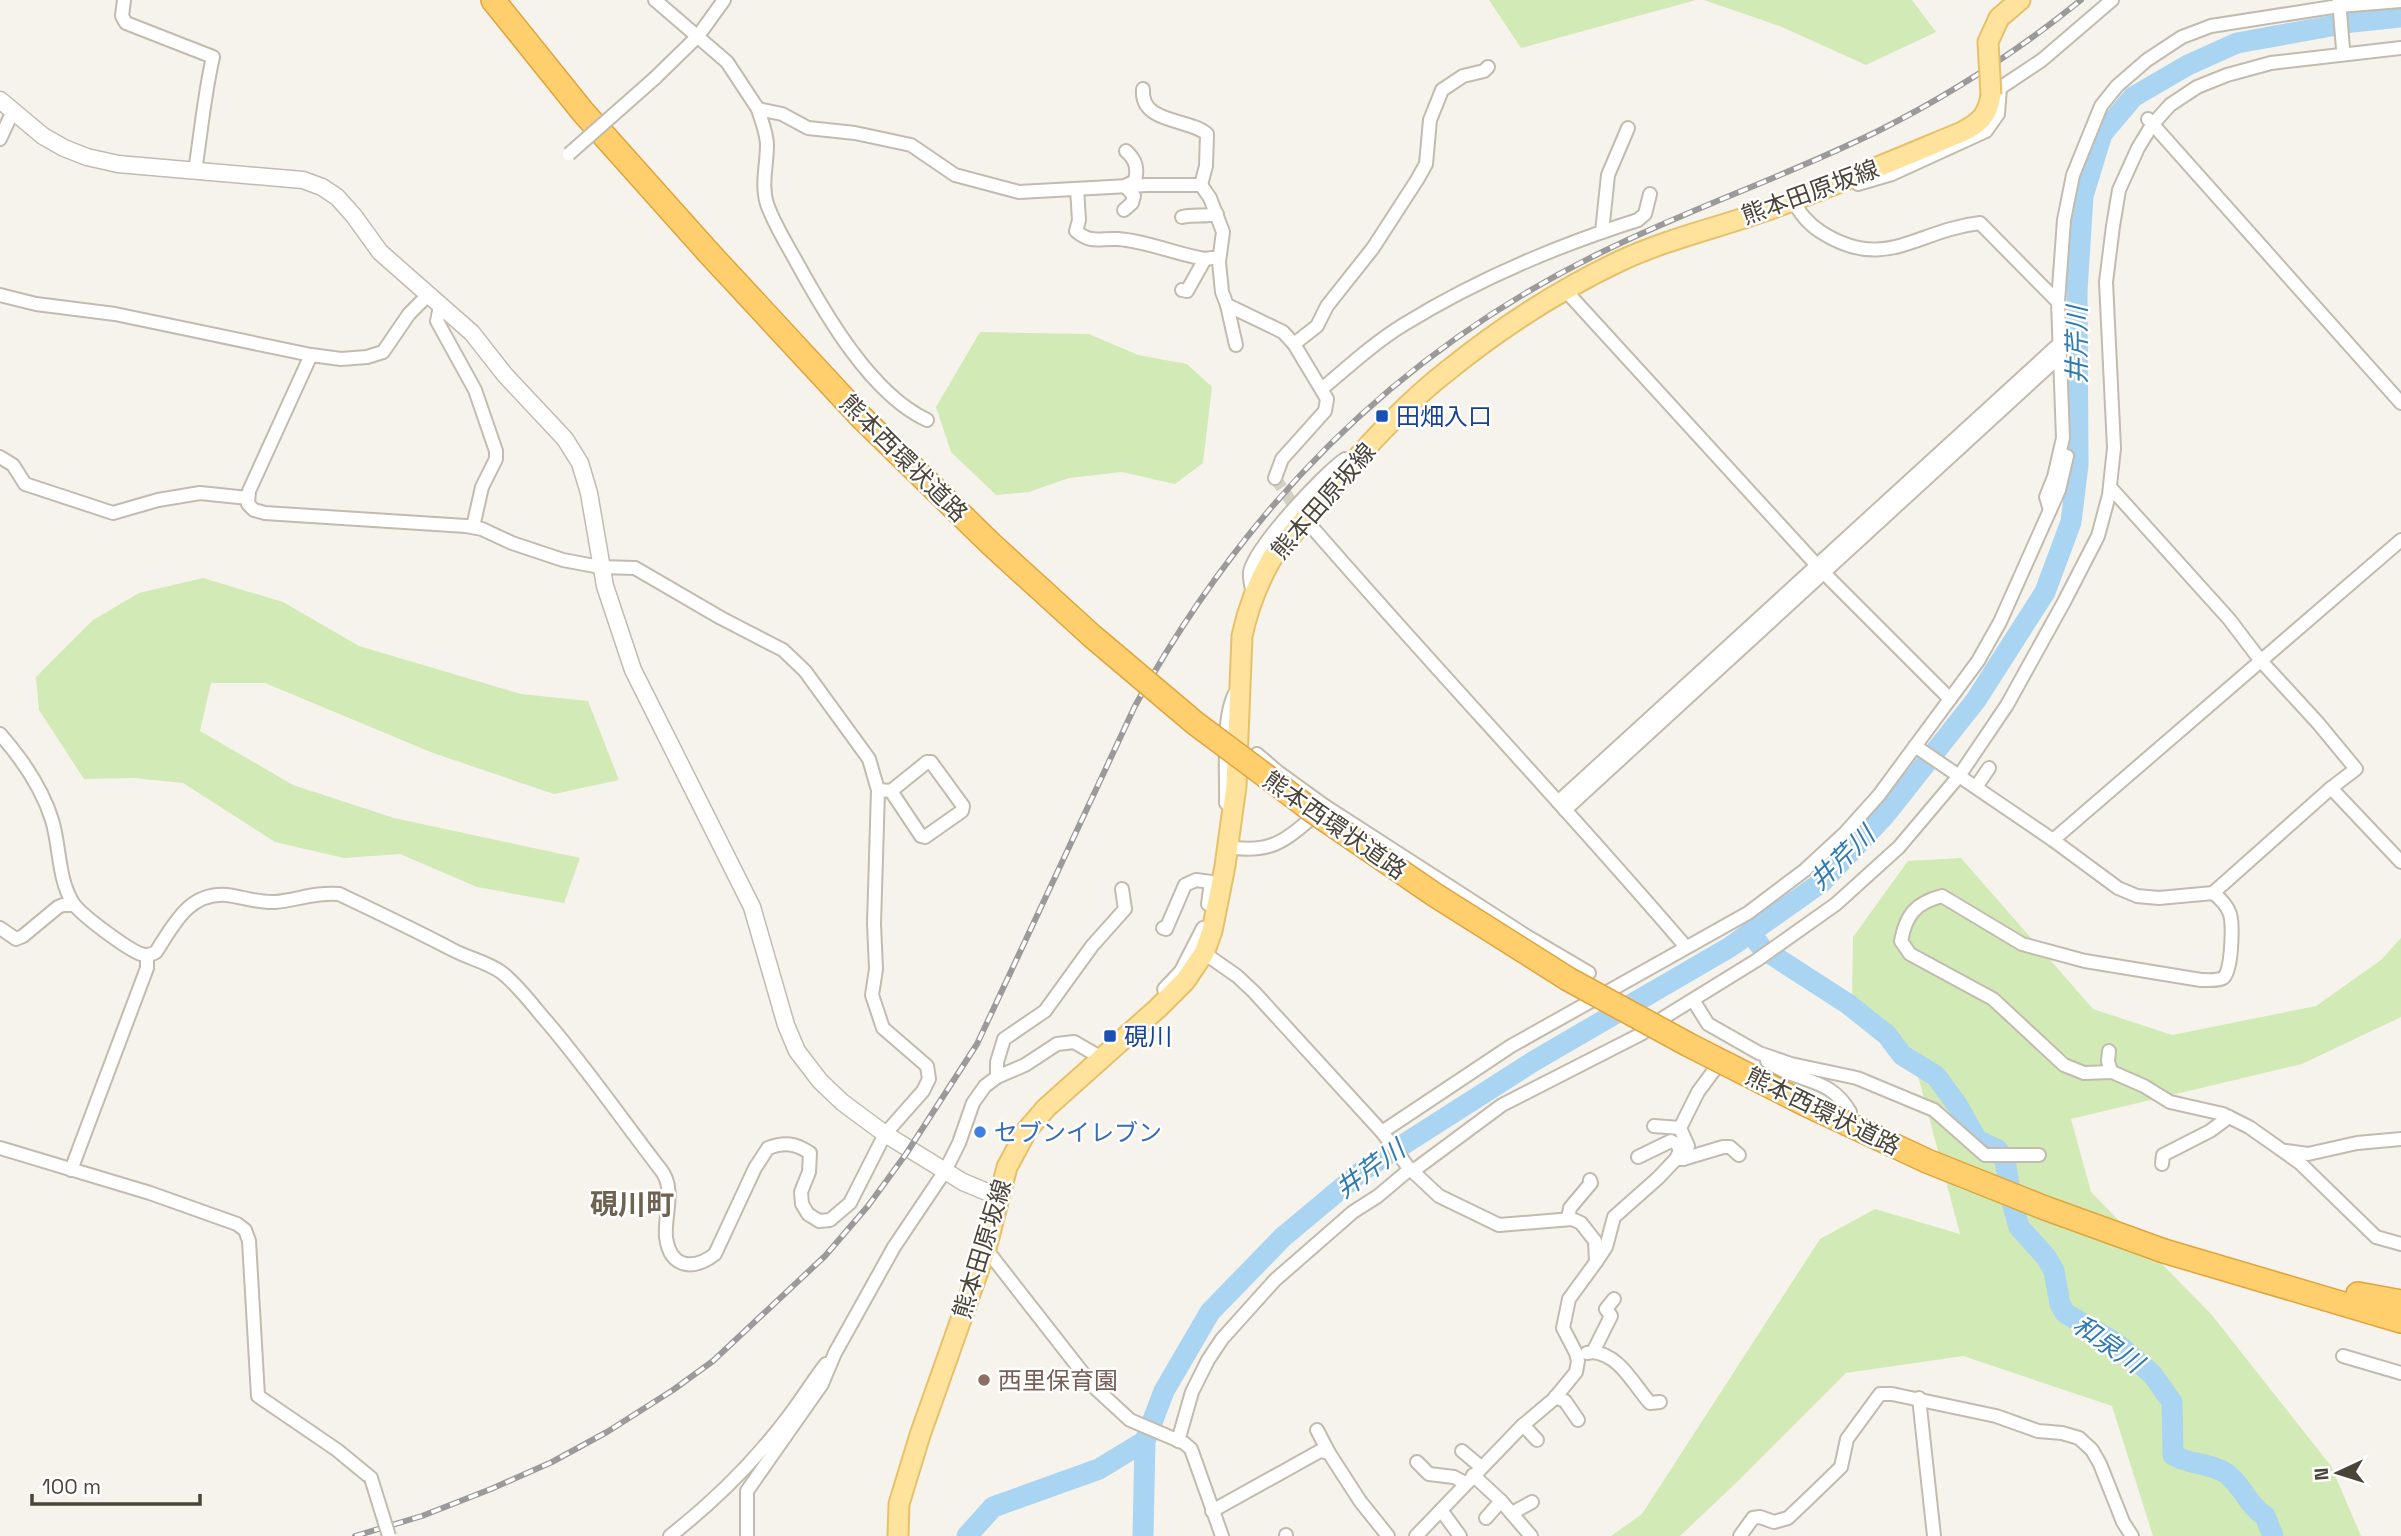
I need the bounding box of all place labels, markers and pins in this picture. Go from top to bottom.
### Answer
place label: 田畑入口 [1396,401,1492,432]
marker: 田畑入口 [1374,408,1390,424]
place label: 硯川 [1124,1021,1172,1052]
marker: 硯川 [1102,1028,1118,1044]
place label: セブンイレブン [994,1117,1162,1148]
marker: セブンイレブン [972,1124,988,1140]
place label: 西里保育園 [998,1365,1118,1396]
marker: 西里保育園 [976,1372,992,1388]

